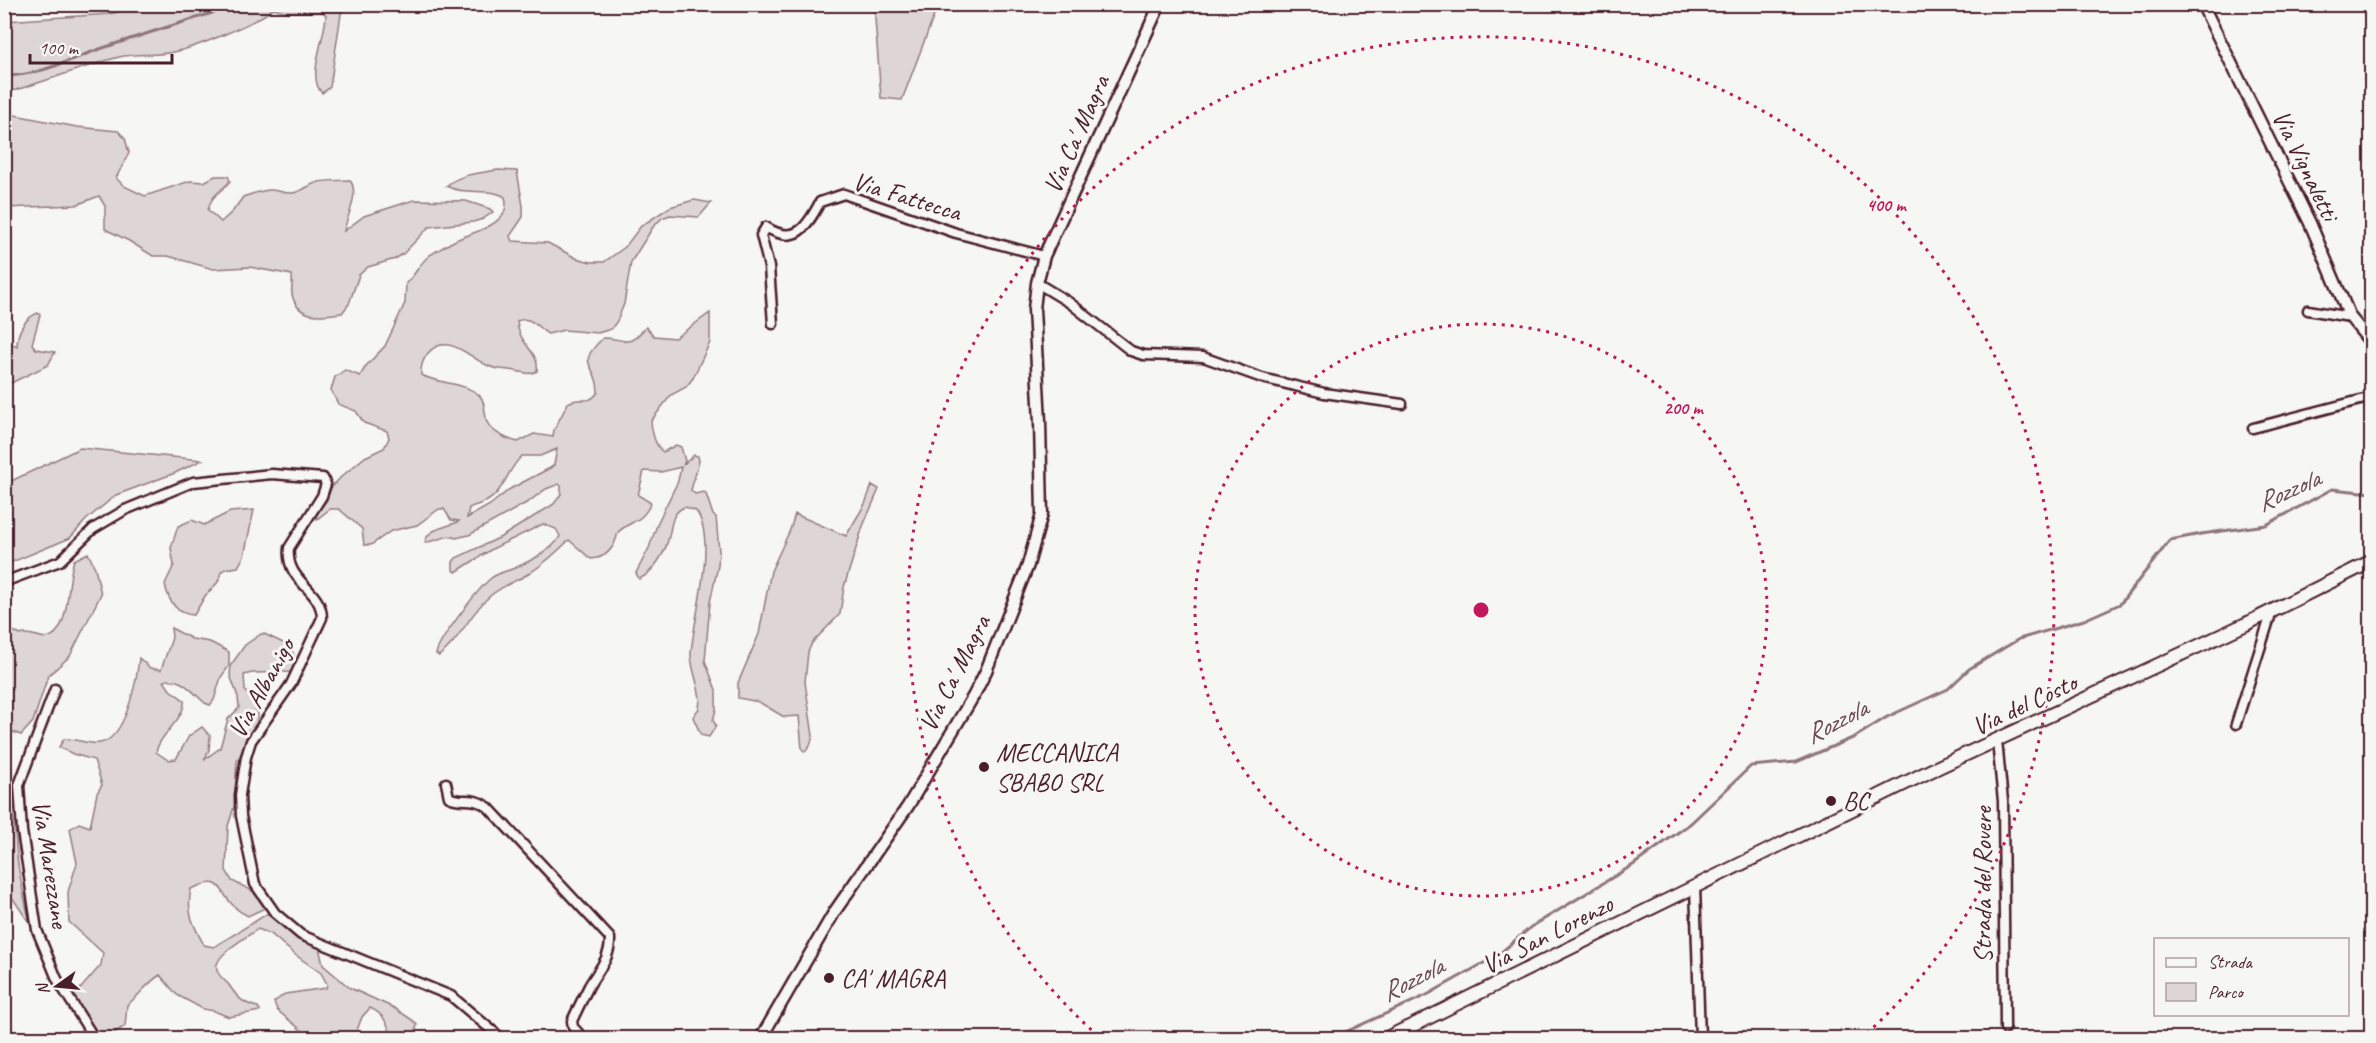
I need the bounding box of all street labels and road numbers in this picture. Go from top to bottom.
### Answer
street label: Via Ca' Magra [1036,69,1118,198]
street label: Via Vignaletti [2265,104,2348,229]
street label: Via Fattecca [849,164,966,229]
street label: Via Ca' Magra [911,608,998,737]
street label: Via Albanigo [221,630,304,744]
street label: Via del Costo [1967,665,2084,743]
street label: Via Marezzane [24,798,77,932]
street label: Strada del Rovere [1966,805,1999,963]
street label: Via San Lorenzo [1476,887,1620,982]

